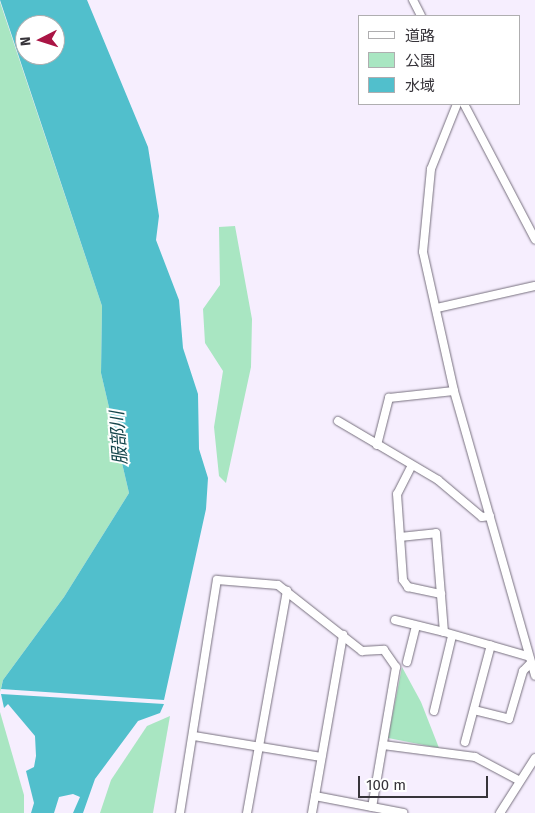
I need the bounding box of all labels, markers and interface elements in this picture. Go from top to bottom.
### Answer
north arrow [15,15,65,65]
legend [358,15,520,105]
text: 道路 [405,27,435,45]
text: N [17,36,34,47]
text: 公園 [405,52,435,70]
text: 水域 [405,77,435,95]
water label: 服部川 [106,410,132,466]
scale bar [360,766,490,798]
text: 100 m [366,776,406,794]

